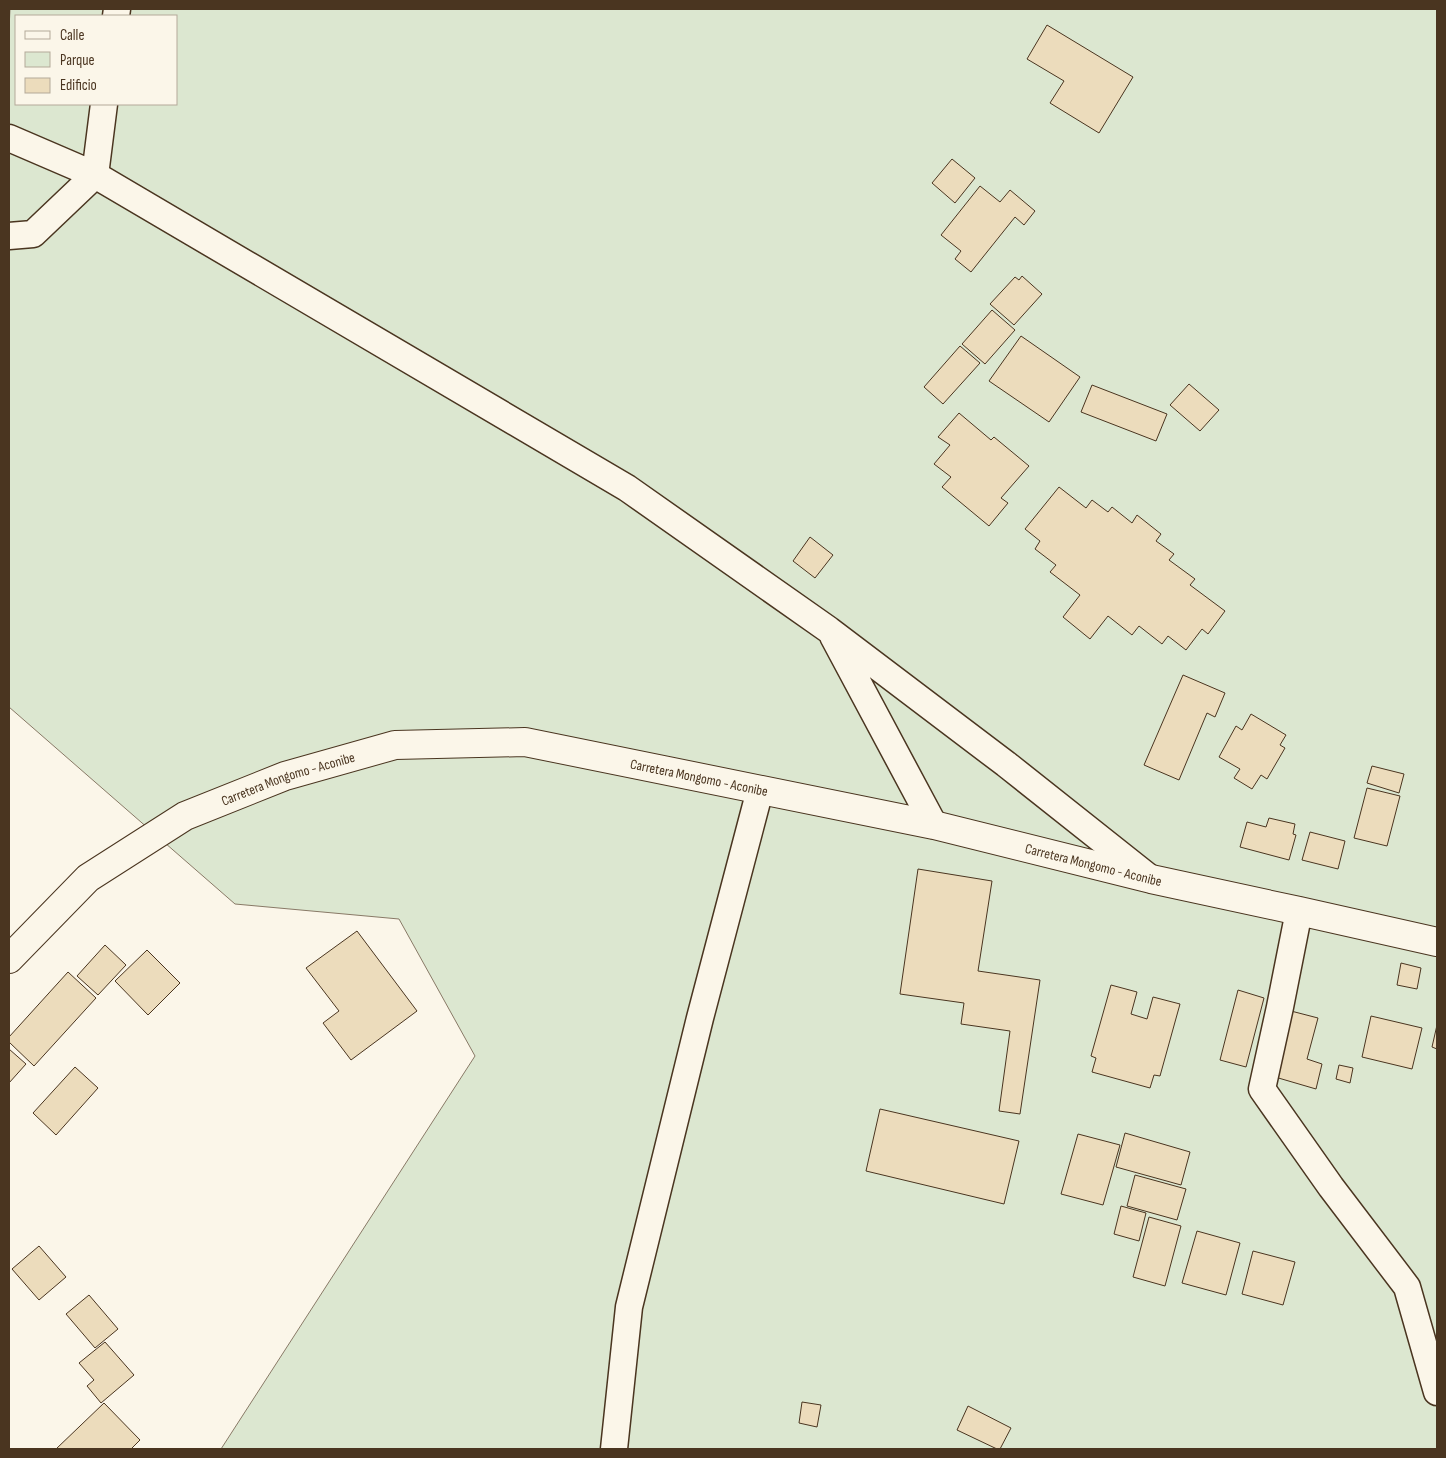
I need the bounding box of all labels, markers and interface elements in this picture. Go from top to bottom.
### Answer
legend [15,15,178,105]
text: Calle [60,26,84,45]
text: Parque [60,51,95,70]
text: Edificio [60,76,97,95]
street label: Carretera Mongomo - Aconibe [219,749,357,810]
street label: Carretera Mongomo - Aconibe [629,756,769,800]
street label: Carretera Mongomo - Aconibe [1023,840,1163,890]

